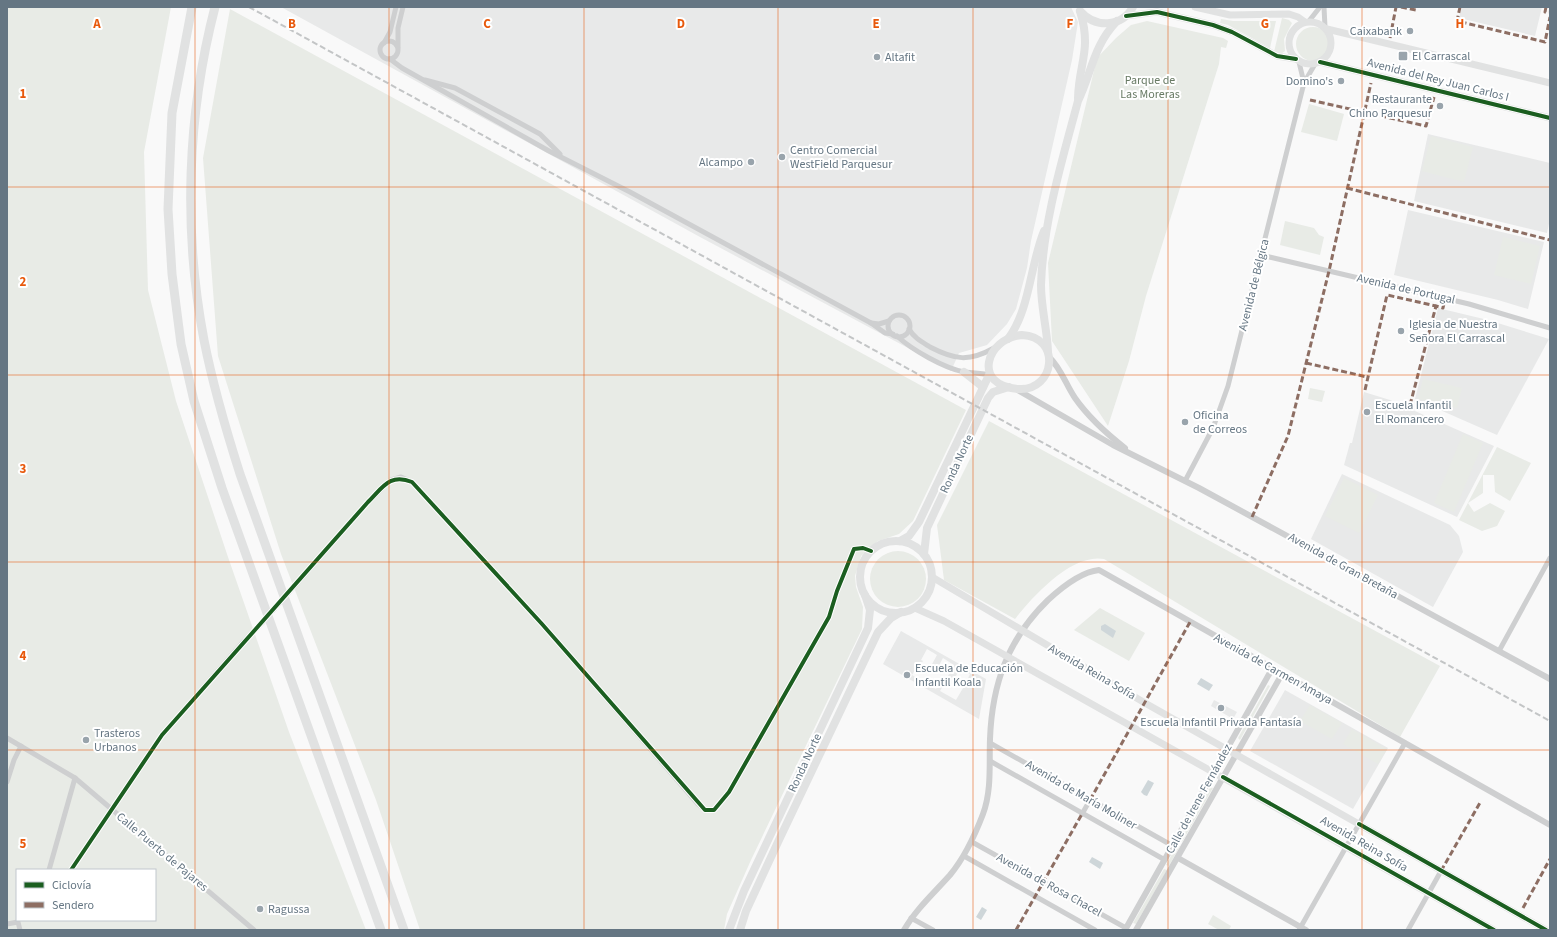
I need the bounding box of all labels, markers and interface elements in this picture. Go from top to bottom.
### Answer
text: A [92,15,101,33]
text: B [288,15,296,33]
text: C [483,15,491,33]
text: D [677,15,685,33]
text: E [872,15,880,33]
text: F [1067,15,1074,33]
text: G [1261,15,1269,33]
text: H [1456,15,1464,33]
place label: Caixabank [1350,23,1402,40]
marker: Caixabank [1405,26,1415,36]
place label: El Carrascal [1412,48,1470,65]
place label: Altafit [885,49,915,66]
marker: El Carrascal [1397,50,1409,62]
marker: Altafit [872,52,882,62]
street label: Avenida del Rey Juan Carlos I [1365,54,1511,106]
park label: Parque de Las Moreras [1120,72,1180,103]
place label: Domino's [1286,73,1333,90]
marker: Domino's [1336,76,1346,86]
text: 1 [20,85,27,103]
place label: Restaurante Chino Parquesur [1349,91,1433,122]
marker: Restaurante Chino Parquesur [1435,101,1445,111]
place label: Centro Comercial WestField Parquesur [790,142,893,173]
marker: Centro Comercial WestField Parquesur [777,152,787,162]
place label: Alcampo [699,154,743,171]
marker: Alcampo [746,157,756,167]
street label: Avenida de Bélgica [1234,237,1274,333]
street label: Avenida de Portugal [1355,269,1457,309]
text: 2 [20,273,27,291]
place label: Iglesia de Nuestra Señora El Carrascal [1409,316,1505,347]
marker: Iglesia de Nuestra Señora El Carrascal [1396,326,1406,336]
place label: Escuela Infantil El Romancero [1375,397,1451,428]
place label: Oficina de Correos [1193,407,1247,438]
marker: Escuela Infantil El Romancero [1362,407,1372,417]
marker: Oficina de Correos [1180,417,1190,427]
street label: Ronda Norte [936,432,978,496]
text: 3 [20,460,27,478]
street label: Avenida de Gran Bretaña [1285,529,1401,603]
street label: Avenida de Carmen Amaya [1211,629,1335,709]
street label: Avenida Reina Sofía [1045,640,1139,704]
text: 4 [20,647,27,665]
place label: Escuela de Educación Infantil Koala [915,660,1023,691]
marker: Escuela de Educación Infantil Koala [902,670,912,680]
marker: Escuela Infantil Privada Fantasía [1216,703,1226,713]
place label: Escuela Infantil Privada Fantasía [1140,714,1302,731]
place label: Trasteros Urbanos [94,725,140,756]
street label: Ronda Norte [784,731,826,795]
marker: Trasteros Urbanos [81,735,91,745]
street label: Calle de Irene Fernández [1162,741,1236,857]
street label: Avenida de María Moliner [1022,756,1140,834]
street label: Calle Puerto de Pajares [112,809,212,895]
street label: Avenida Reina Sofía [1317,812,1411,876]
text: 5 [20,835,27,853]
street label: Avenida de Rosa Chacel [993,849,1105,921]
legend [16,869,156,921]
text: Ciclovía [52,877,91,894]
text: Sendero [52,897,94,914]
place label: Ragussa [268,901,310,918]
marker: Ragussa [255,904,265,914]

